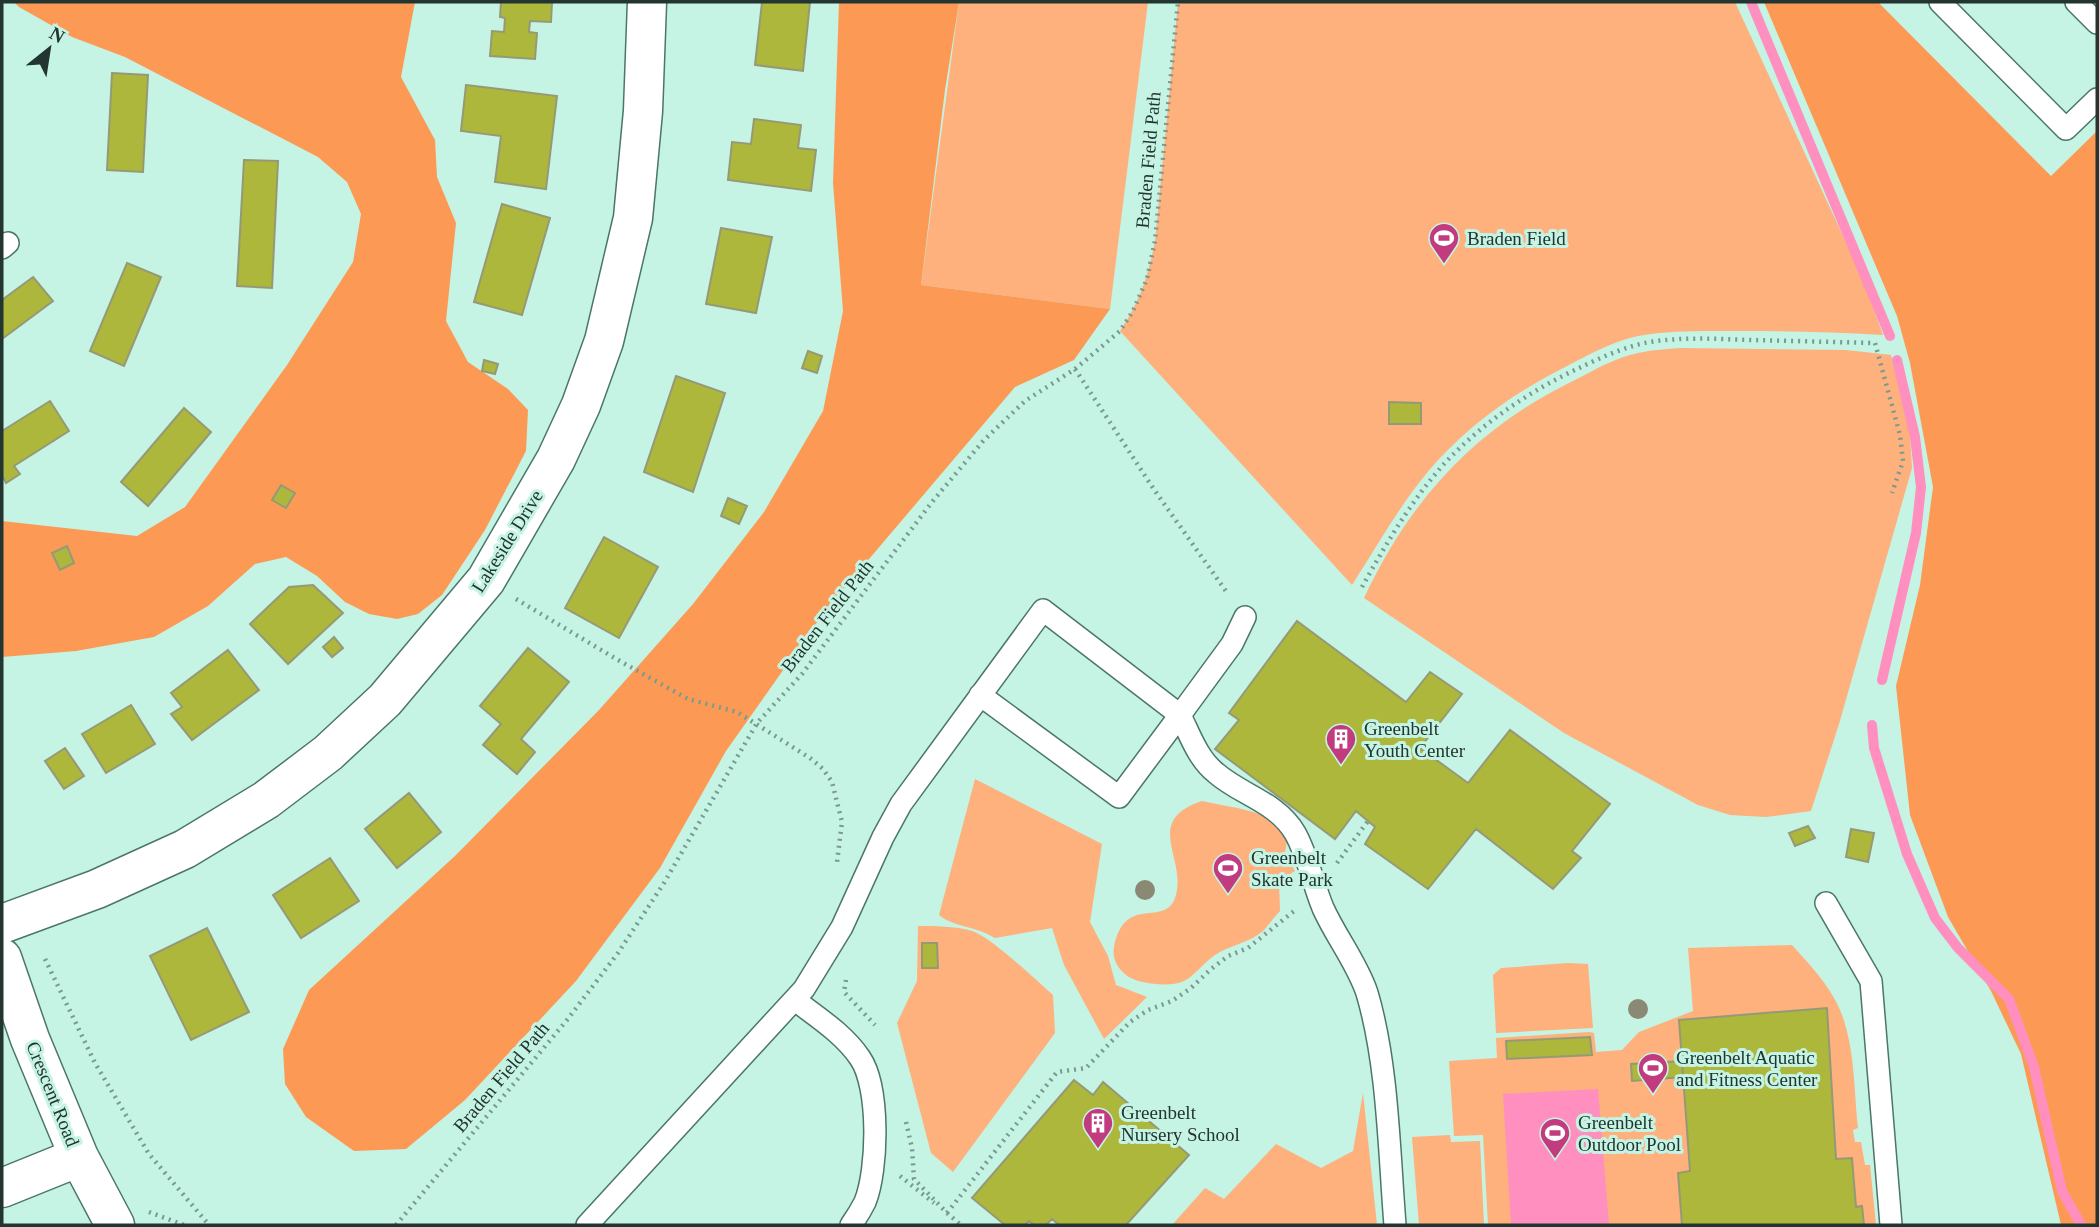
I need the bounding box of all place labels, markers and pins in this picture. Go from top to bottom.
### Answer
sports icon: Braden Field [1427,221,1461,265]
place label: Braden Field [1467,228,1566,249]
place label: Greenbelt Youth Center [1364,718,1466,761]
building icon: Greenbelt Youth Center [1324,722,1358,766]
place label: Greenbelt Skate Park [1251,847,1333,890]
sports icon: Greenbelt Skate Park [1211,851,1245,895]
place label: Greenbelt Aquatic and Fitness Center [1676,1047,1818,1090]
sports icon: Greenbelt Aquatic and Fitness Center [1636,1051,1670,1095]
place label: Greenbelt Nursery School [1121,1102,1240,1145]
building icon: Greenbelt Nursery School [1081,1106,1115,1150]
place label: Greenbelt Outdoor Pool [1578,1112,1681,1155]
sports icon: Greenbelt Outdoor Pool [1538,1116,1572,1160]

